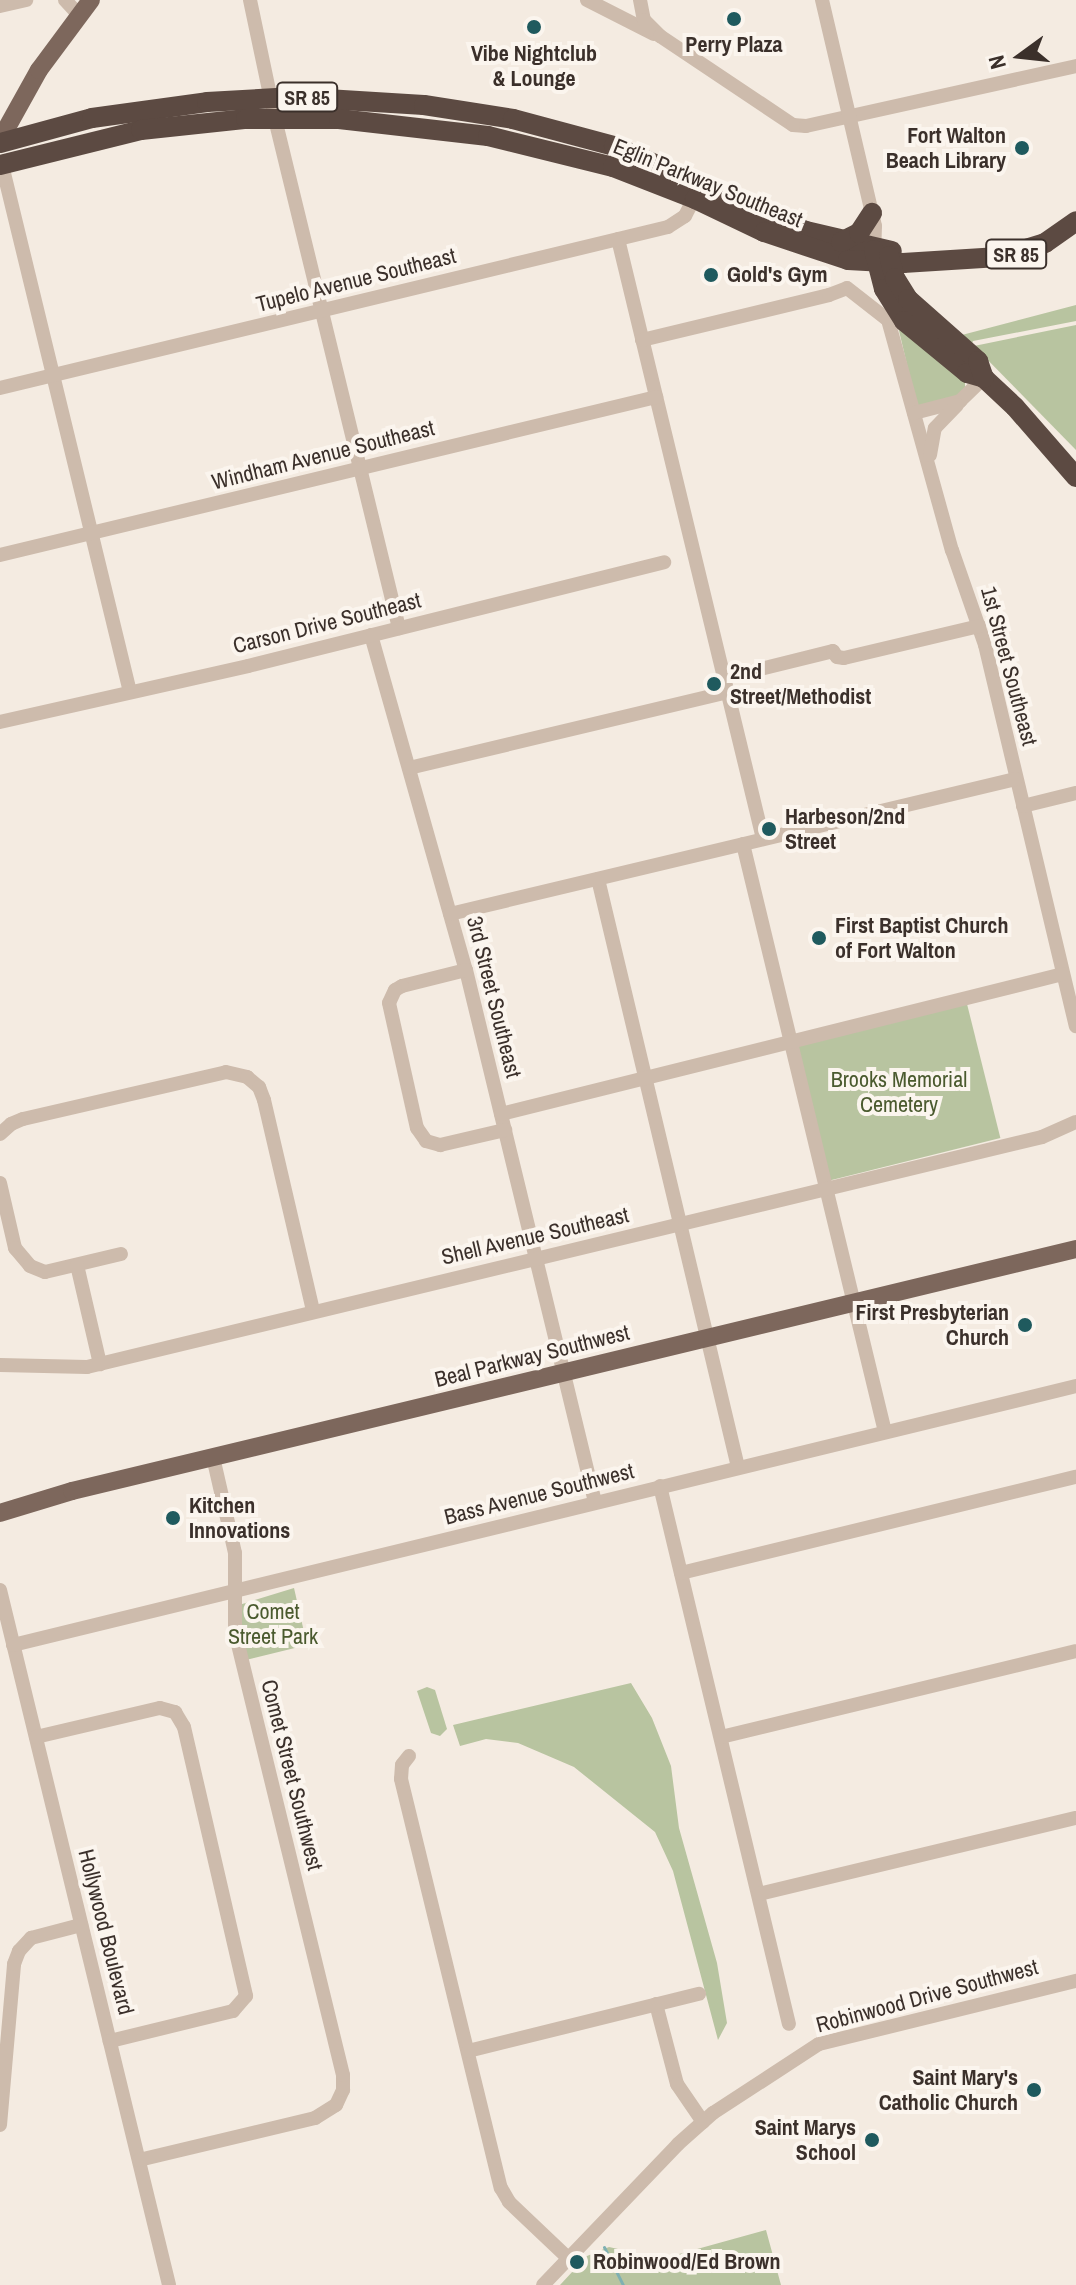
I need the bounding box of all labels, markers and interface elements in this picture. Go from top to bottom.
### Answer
marker: Perry Plaza [725,10,743,28]
north arrow [980,16,1060,96]
marker: Vibe Nightclub & Lounge [525,18,543,36]
place label: Perry Plaza [685,32,783,58]
place label: Vibe Nightclub & Lounge [471,40,597,92]
text: N [981,52,1013,72]
road number: SR 85 [275,81,339,113]
place label: Fort Walton Beach Library [886,122,1006,174]
street label: Eglin Parkway Southeast [610,133,806,233]
marker: Fort Walton Beach Library [1013,139,1031,157]
road number: SR 85 [984,238,1048,270]
street label: Tupelo Avenue Southeast [253,242,459,318]
place label: Gold's Gym [727,262,828,288]
marker: Gold's Gym [702,266,720,284]
street label: Windham Avenue Southeast [209,414,437,496]
street label: 1st Street Southeast [975,584,1043,748]
street label: Carson Drive Southeast [230,587,424,659]
place label: 2nd Street/Methodist [730,658,871,710]
marker: 2nd Street/Methodist [705,675,723,693]
place label: Harbeson/2nd Street [785,803,905,854]
marker: Harbeson/2nd Street [760,820,778,838]
place label: First Baptist Church of Fort Walton [835,912,1008,964]
street label: 3rd Street Southeast [461,914,527,1080]
marker: First Baptist Church of Fort Walton [810,929,828,947]
park label: Brooks Memorial Cemetery [831,1066,967,1118]
street label: Shell Avenue Southeast [438,1202,632,1270]
place label: First Presbyterian Church [856,1299,1009,1350]
marker: First Presbyterian Church [1016,1316,1034,1334]
street label: Beal Parkway Southwest [432,1319,632,1393]
street label: Bass Avenue Southwest [441,1458,637,1530]
place label: Kitchen Innovations [189,1492,290,1544]
marker: Kitchen Innovations [164,1509,182,1527]
park label: Comet Street Park [228,1598,318,1650]
street label: Comet Street Southwest [256,1677,328,1873]
street label: Hollywood Boulevard [73,1847,139,2017]
street label: Robinwood Drive Southwest [813,1954,1041,2038]
place label: Saint Mary's Catholic Church [879,2064,1018,2116]
marker: Saint Mary's Catholic Church [1025,2081,1043,2099]
place label: Saint Marys School [755,2114,856,2166]
marker: Saint Marys School [863,2131,881,2149]
place label: Robinwood/Ed Brown [593,2249,780,2275]
marker: Robinwood/Ed Brown [568,2253,586,2271]

